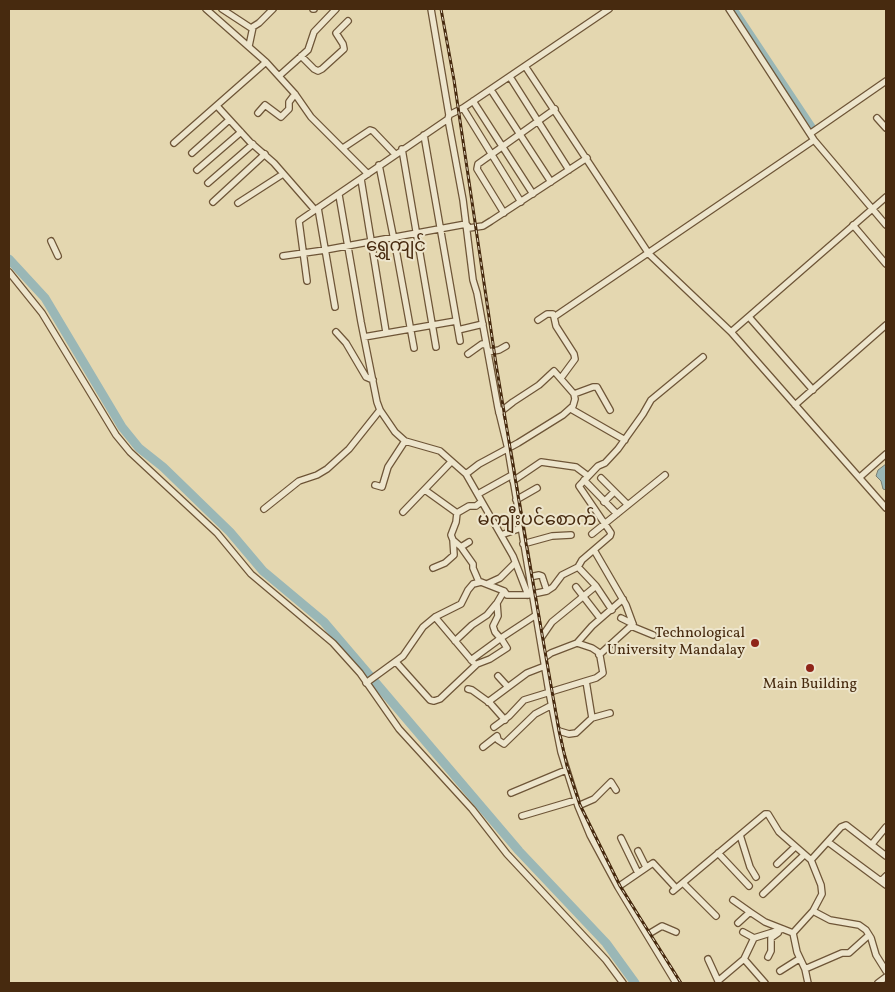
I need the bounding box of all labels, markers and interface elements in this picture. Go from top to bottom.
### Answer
district label: ရွှေကျင် [366,237,426,259]
district label: မကျီးပင်စောက် [478,511,596,533]
place label: Technological University Mandalay [607,625,745,660]
marker: Technological University Mandalay [749,637,761,649]
marker: Main Building [804,662,816,674]
place label: Main Building [763,676,857,694]

